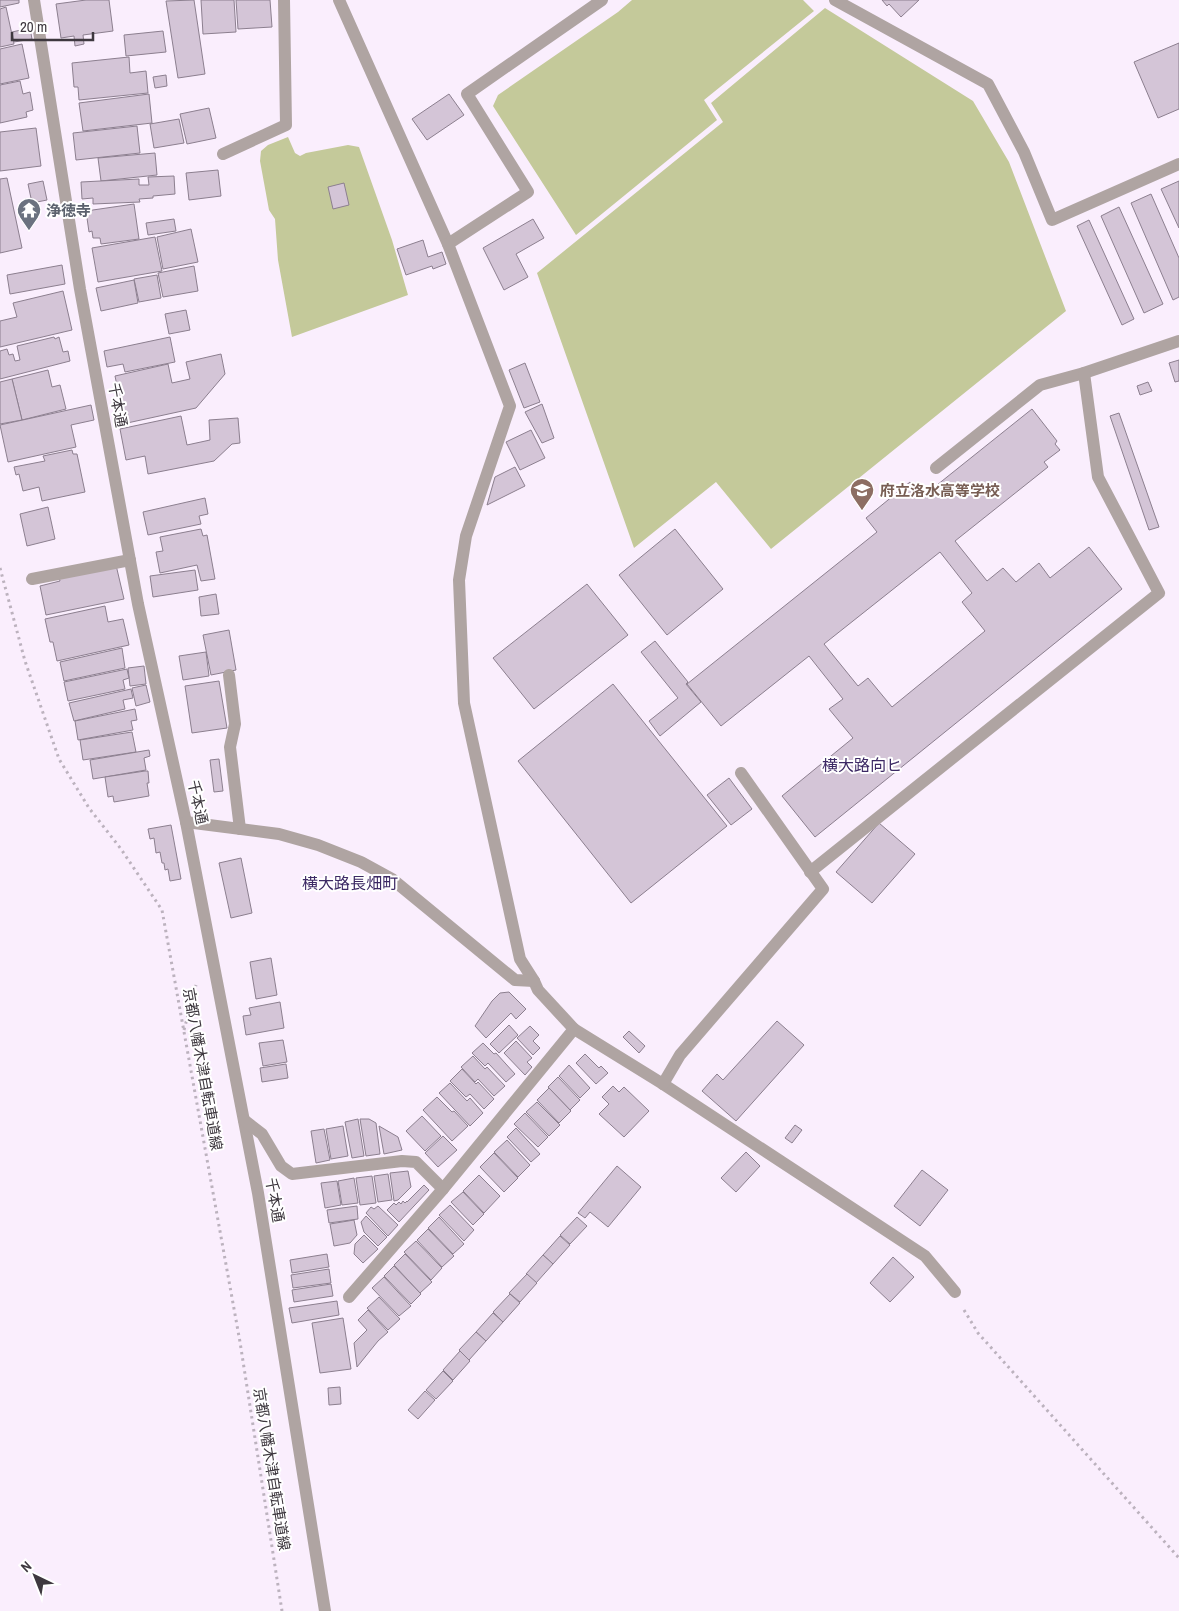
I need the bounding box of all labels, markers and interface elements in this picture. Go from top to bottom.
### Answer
scale bar [12,10,94,42]
text: 20 m [20,16,47,37]
temple icon: 浄徳寺 [16,197,42,231]
place label: 浄徳寺 [46,200,91,221]
street label: 千本通 [104,381,132,429]
school or university icon: 府立洛水高等学校 [849,477,875,511]
place label: 府立洛水高等学校 [880,480,1000,501]
district label: 横大路向ヒ [822,754,902,776]
street label: 千本通 [183,778,213,826]
district label: 横大路長畑町 [302,872,398,894]
street label: 京都八幡木津自転車道線 [178,986,228,1152]
street label: 千本通 [261,1176,289,1224]
street label: 京都八幡木津自転車道線 [249,1386,295,1552]
north arrow [10,1551,60,1601]
text: N [17,1557,35,1576]

